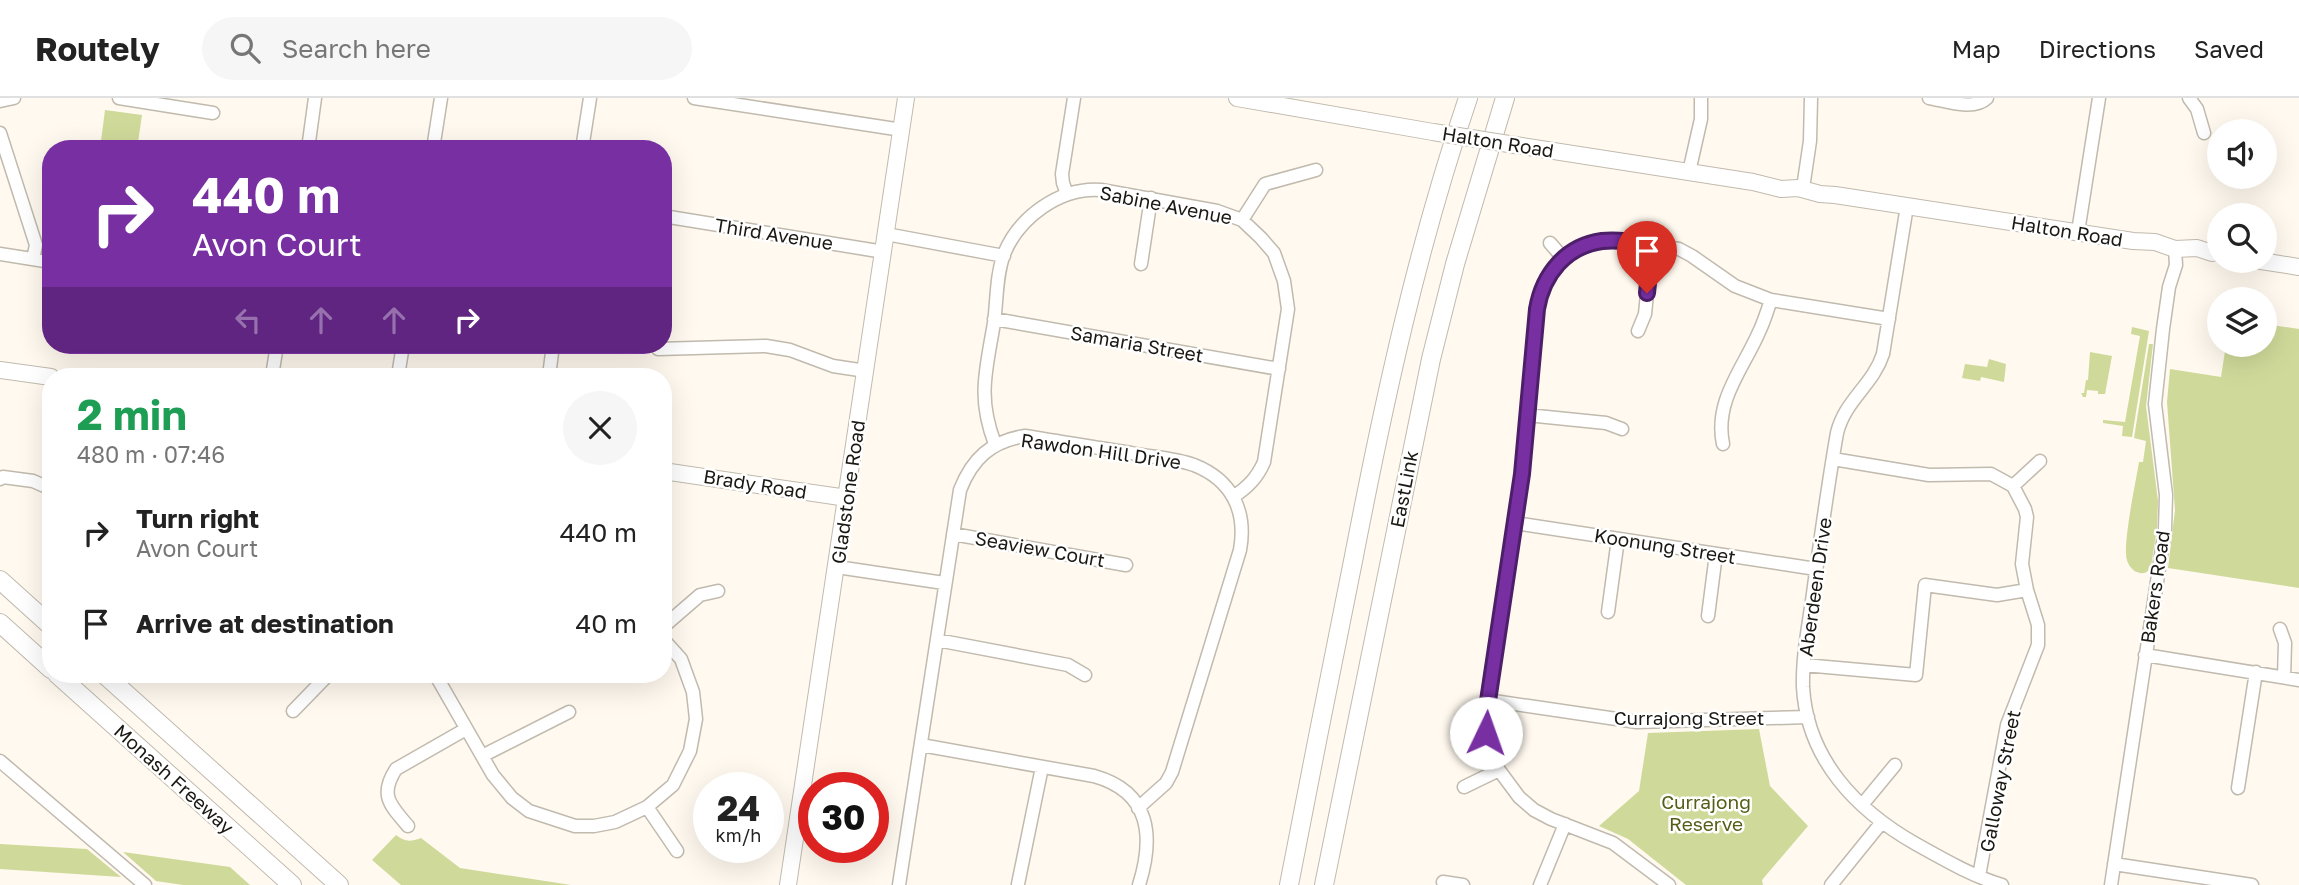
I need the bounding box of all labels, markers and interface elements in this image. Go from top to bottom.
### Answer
search box [202,17,692,80]
text: Routely [35,29,160,68]
icon: search [226,29,264,67]
text: Search here [282,33,431,64]
text: Map [1952,34,2001,63]
text: Directions [2039,34,2156,63]
text: Saved [2194,34,2264,63]
map controls [2207,119,2277,357]
button: sound [2207,119,2277,189]
street label: Halton Road [1441,121,1556,162]
text: 440 m [192,165,340,224]
icon: right [77,168,168,259]
street label: Sabine Avenue [1098,180,1234,229]
button: search [2207,203,2277,273]
street label: Halton Road [2010,210,2125,251]
street label: Third Avenue [713,213,835,254]
pin [1617,221,1677,293]
text: Avon Court [192,225,362,263]
icon: arrive [1628,232,1666,270]
button: layers [2207,287,2277,357]
icon: left [229,301,267,339]
icon: ahead [302,301,340,339]
icon: ahead [375,301,413,339]
icon: right [448,301,486,339]
street label: Samaria Street [1069,320,1205,367]
text: 2 min [77,389,187,439]
button: close [563,391,637,465]
street label: Gladstone Road [826,419,869,565]
street label: Rawdon Hill Drive [1019,428,1183,473]
text: 480 m · 07:46 [77,440,225,468]
street label: EastLink [1385,448,1422,529]
street label: Brady Road [702,464,808,503]
text: Turn right [136,503,259,534]
icon: right [77,514,115,552]
street label: Aberdeen Drive [1793,516,1836,658]
text: 440 m [560,517,637,548]
street label: Koonung Street [1593,523,1738,568]
street label: Seaview Court [973,526,1107,571]
street label: Bakers Road [2135,529,2174,645]
text: Avon Court [136,534,258,562]
icon: arrive [77,605,115,643]
text: Arrive at destination [136,608,394,639]
text: 40 m [576,608,637,639]
position arrow [1449,696,1523,770]
street label: Currajong Street [1614,706,1764,729]
street label: Galloway Street [1974,708,2025,854]
street label: Monash Freeway [110,719,239,839]
speed limit sign: 30 [798,772,889,863]
text: 24 [717,787,760,829]
park label: Currajong Reserve [1661,790,1751,835]
text: km/h [716,824,761,846]

